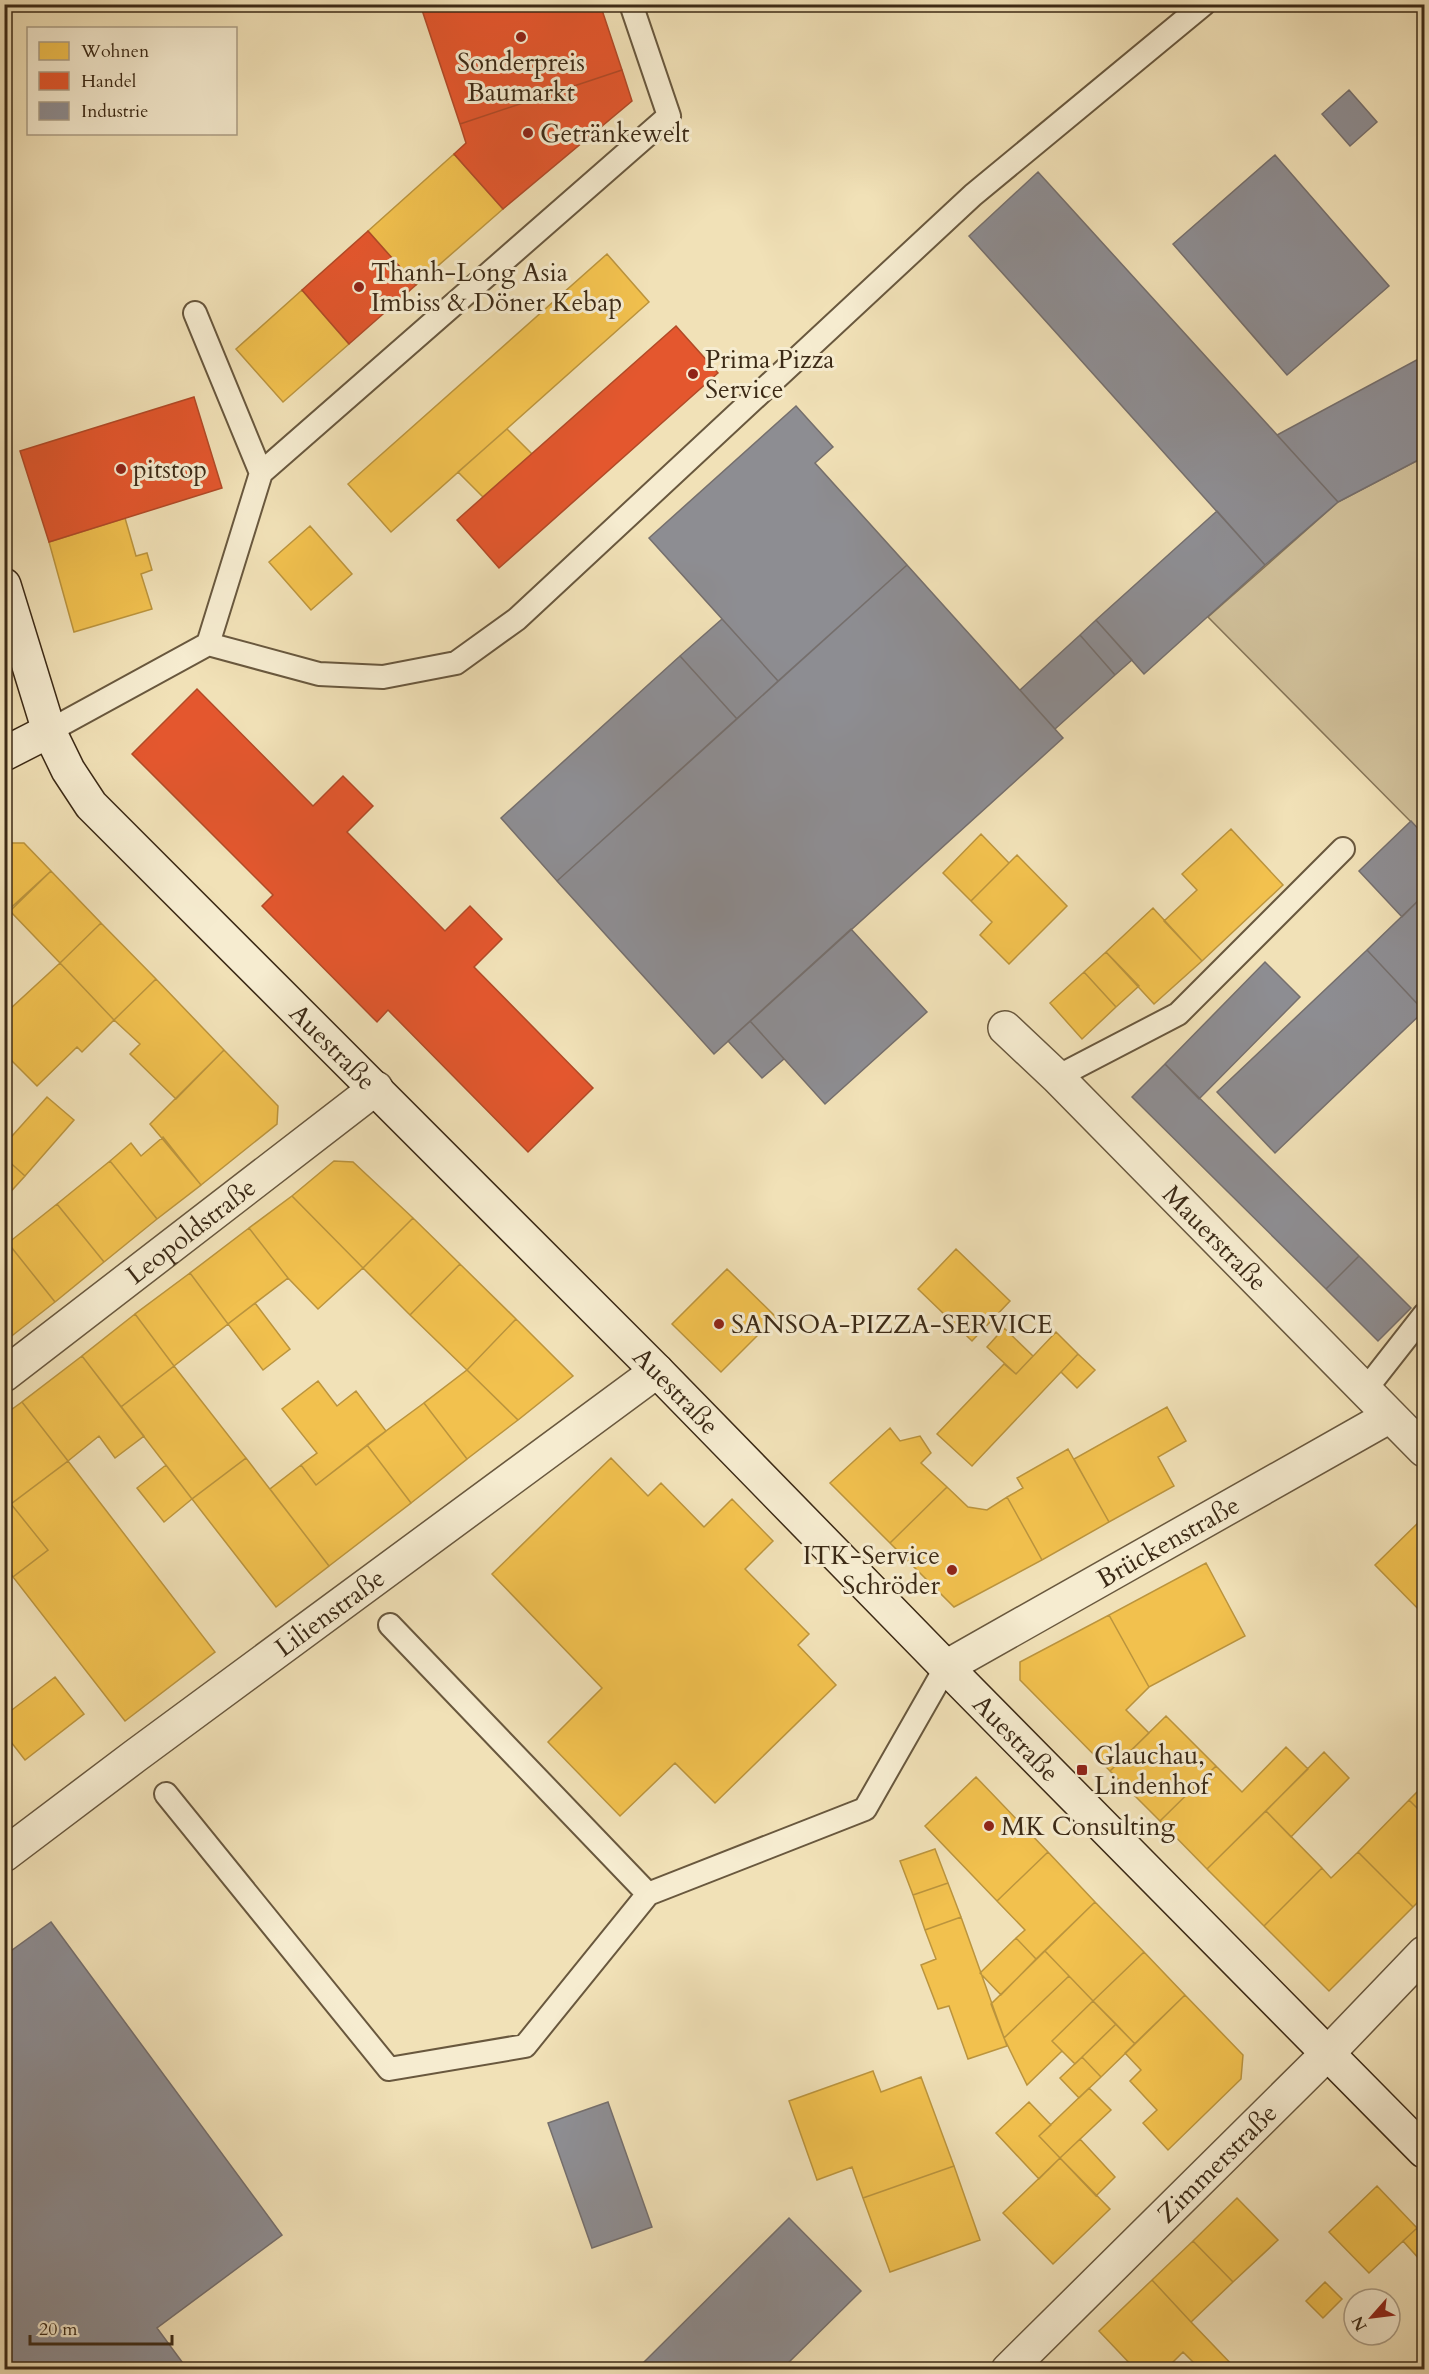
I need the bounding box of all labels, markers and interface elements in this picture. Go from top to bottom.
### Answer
legend [27,27,237,135]
marker: Sonderpreis Baumarkt [514,30,528,44]
text: Wohnen [80,39,150,64]
place label: Sonderpreis Baumarkt [457,45,585,110]
text: Handel [81,69,137,94]
text: Industrie [81,99,148,124]
place label: Getränkewelt [540,116,690,151]
marker: Getränkewelt [521,126,535,140]
place label: Thanh-Long Asia Imbiss & Döner Kebap [371,255,622,320]
marker: Thanh-Long Asia Imbiss & Döner Kebap [352,280,366,294]
place label: Prima Pizza Service [705,342,835,407]
marker: Prima Pizza Service [686,367,700,381]
place label: pitstop [133,452,207,487]
marker: pitstop [114,462,128,476]
street label: Auestraße [281,996,384,1098]
street label: Leopoldstraße [119,1170,263,1292]
street label: Mauerstraße [1155,1177,1275,1299]
place label: SANSOA-PIZZA-SERVICE [731,1307,1053,1342]
marker: SANSOA-PIZZA-SERVICE [712,1317,726,1331]
street label: Auestraße [625,1340,727,1442]
street label: Brückenstraße [1091,1488,1246,1596]
place label: ITK-Service Schröder [803,1538,941,1603]
street label: Lilienstraße [268,1561,392,1665]
marker: ITK-Service Schröder [945,1563,959,1577]
street label: Auestraße [965,1687,1067,1790]
place label: Glauchau, Lindenhof [1094,1738,1213,1803]
marker: Glauchau, Lindenhof [1075,1763,1089,1777]
place label: MK Consulting [1001,1809,1175,1844]
marker: MK Consulting [982,1819,996,1833]
street label: Zimmerstraße [1149,2096,1285,2231]
north arrow [1342,2287,1402,2347]
scale bar [30,2308,172,2346]
text: N [1347,2312,1373,2335]
text: 20 m [39,2317,78,2342]

